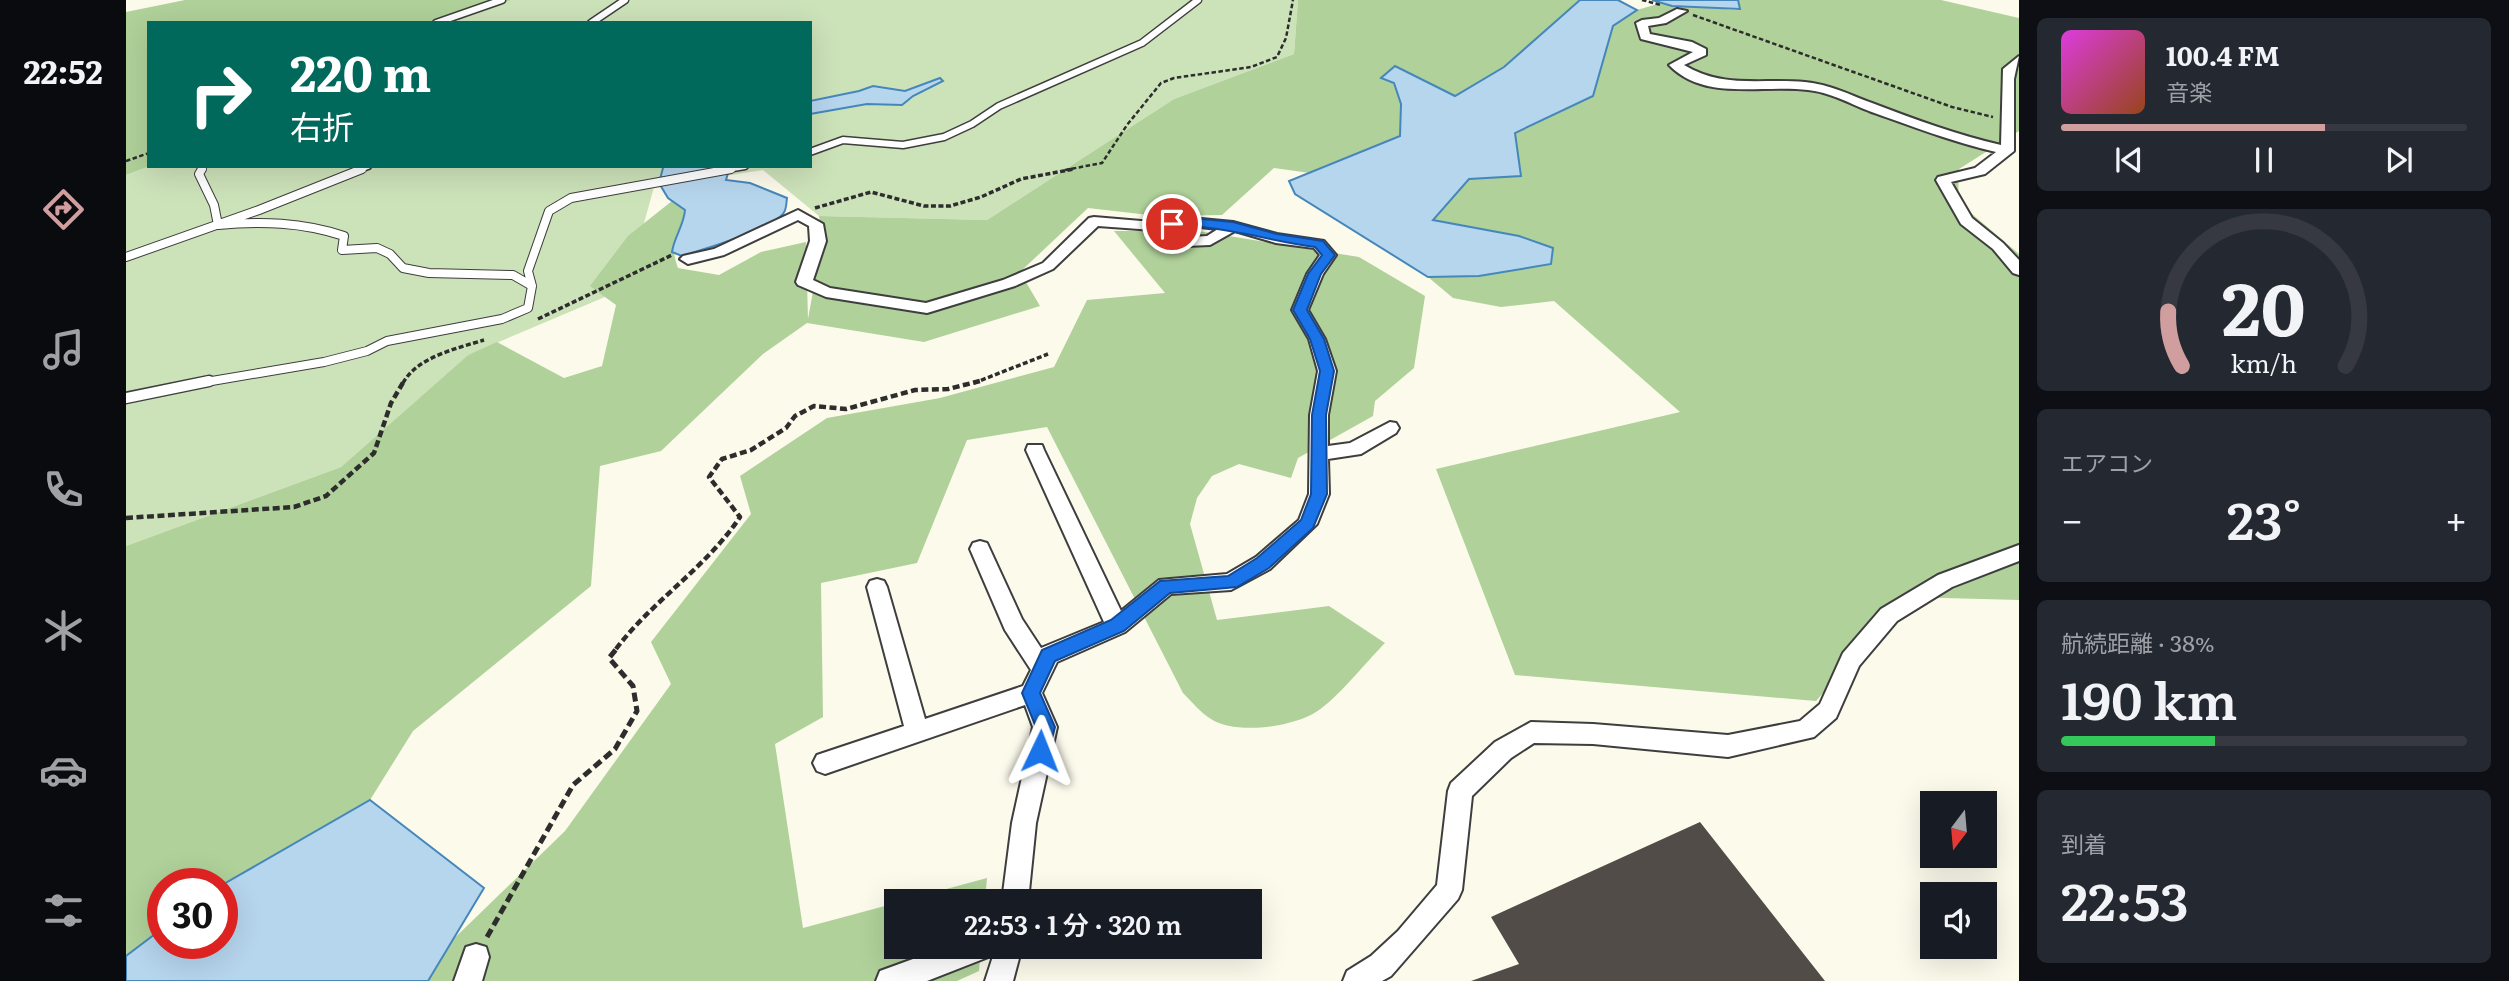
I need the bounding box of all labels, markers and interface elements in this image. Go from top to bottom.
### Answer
text: 220 m [290,34,431,107]
text: 100.4 FM [2166,35,2280,74]
text: 22:52 [23,46,103,94]
icon: right [175,49,266,140]
text: 音楽 [2166,74,2212,108]
text: 右折 [290,101,354,149]
icon: previous [2110,141,2148,179]
icon: pause [2245,141,2283,179]
icon: next [2380,141,2418,179]
icon: directions [39,185,88,234]
pin [1142,194,1202,254]
icon: arrive [1153,205,1191,243]
text: 20 [2222,250,2306,358]
icon: music [39,325,88,374]
text: km/h [2231,344,2297,381]
text: エアコン [2061,445,2153,479]
icon: phone [39,465,88,514]
text: 23° [2227,479,2301,556]
text: − [2061,489,2083,546]
text: + [2445,489,2467,546]
icon: climate [39,606,88,655]
text: 航続距離 · 38% [2061,625,2215,659]
text: 190 km [2061,659,2237,736]
position arrow [1003,714,1077,788]
icon: car [39,746,88,795]
north arrow [1920,791,1997,868]
map controls [1920,791,1997,959]
text: 到着 [2061,826,2107,860]
text: 22:53 [2061,860,2189,937]
speed limit sign: 30 [147,868,238,959]
button: sound [1920,882,1997,959]
icon: filters [39,886,88,935]
text: 22:53 · 1 分 · 320 m [964,904,1182,943]

